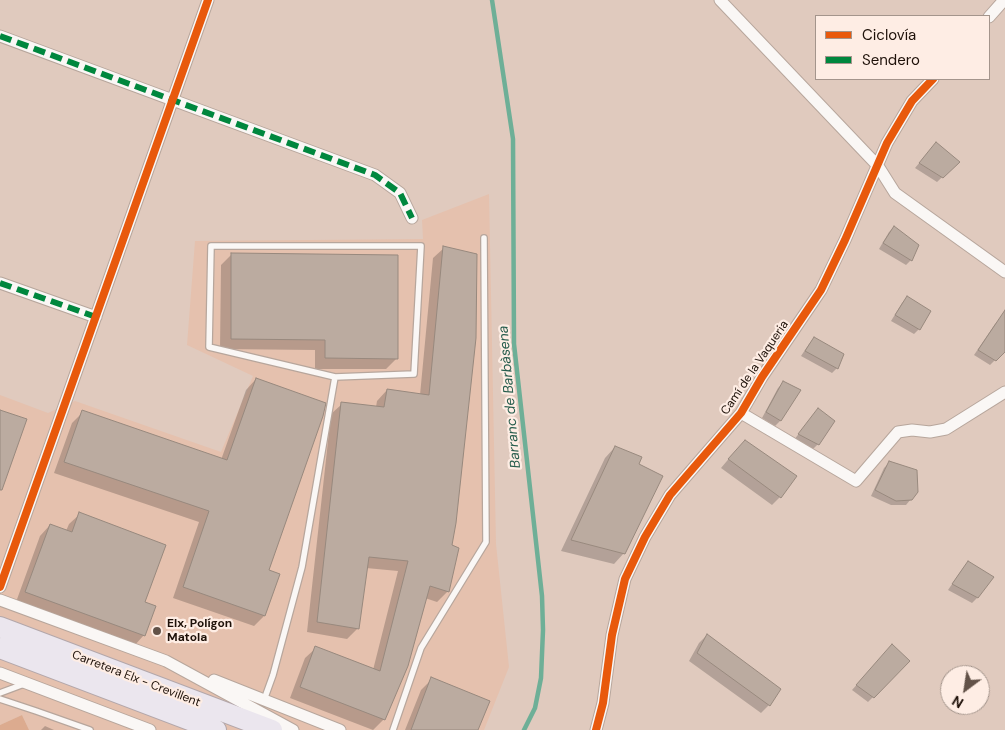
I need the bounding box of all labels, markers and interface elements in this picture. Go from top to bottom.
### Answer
legend [815,15,990,80]
text: Ciclovía [862,25,916,45]
text: Sendero [862,50,920,70]
street label: Camí de la Vaqueria [718,318,792,418]
water label: Barranc de Barbàsena [495,325,525,469]
place label: Elx, Polígon Matola [167,617,232,645]
marker: Elx, Polígon Matola [151,625,163,637]
street label: Carretera Elx - Crevillent [70,648,202,710]
north arrow [940,665,990,715]
text: N [949,692,967,712]

